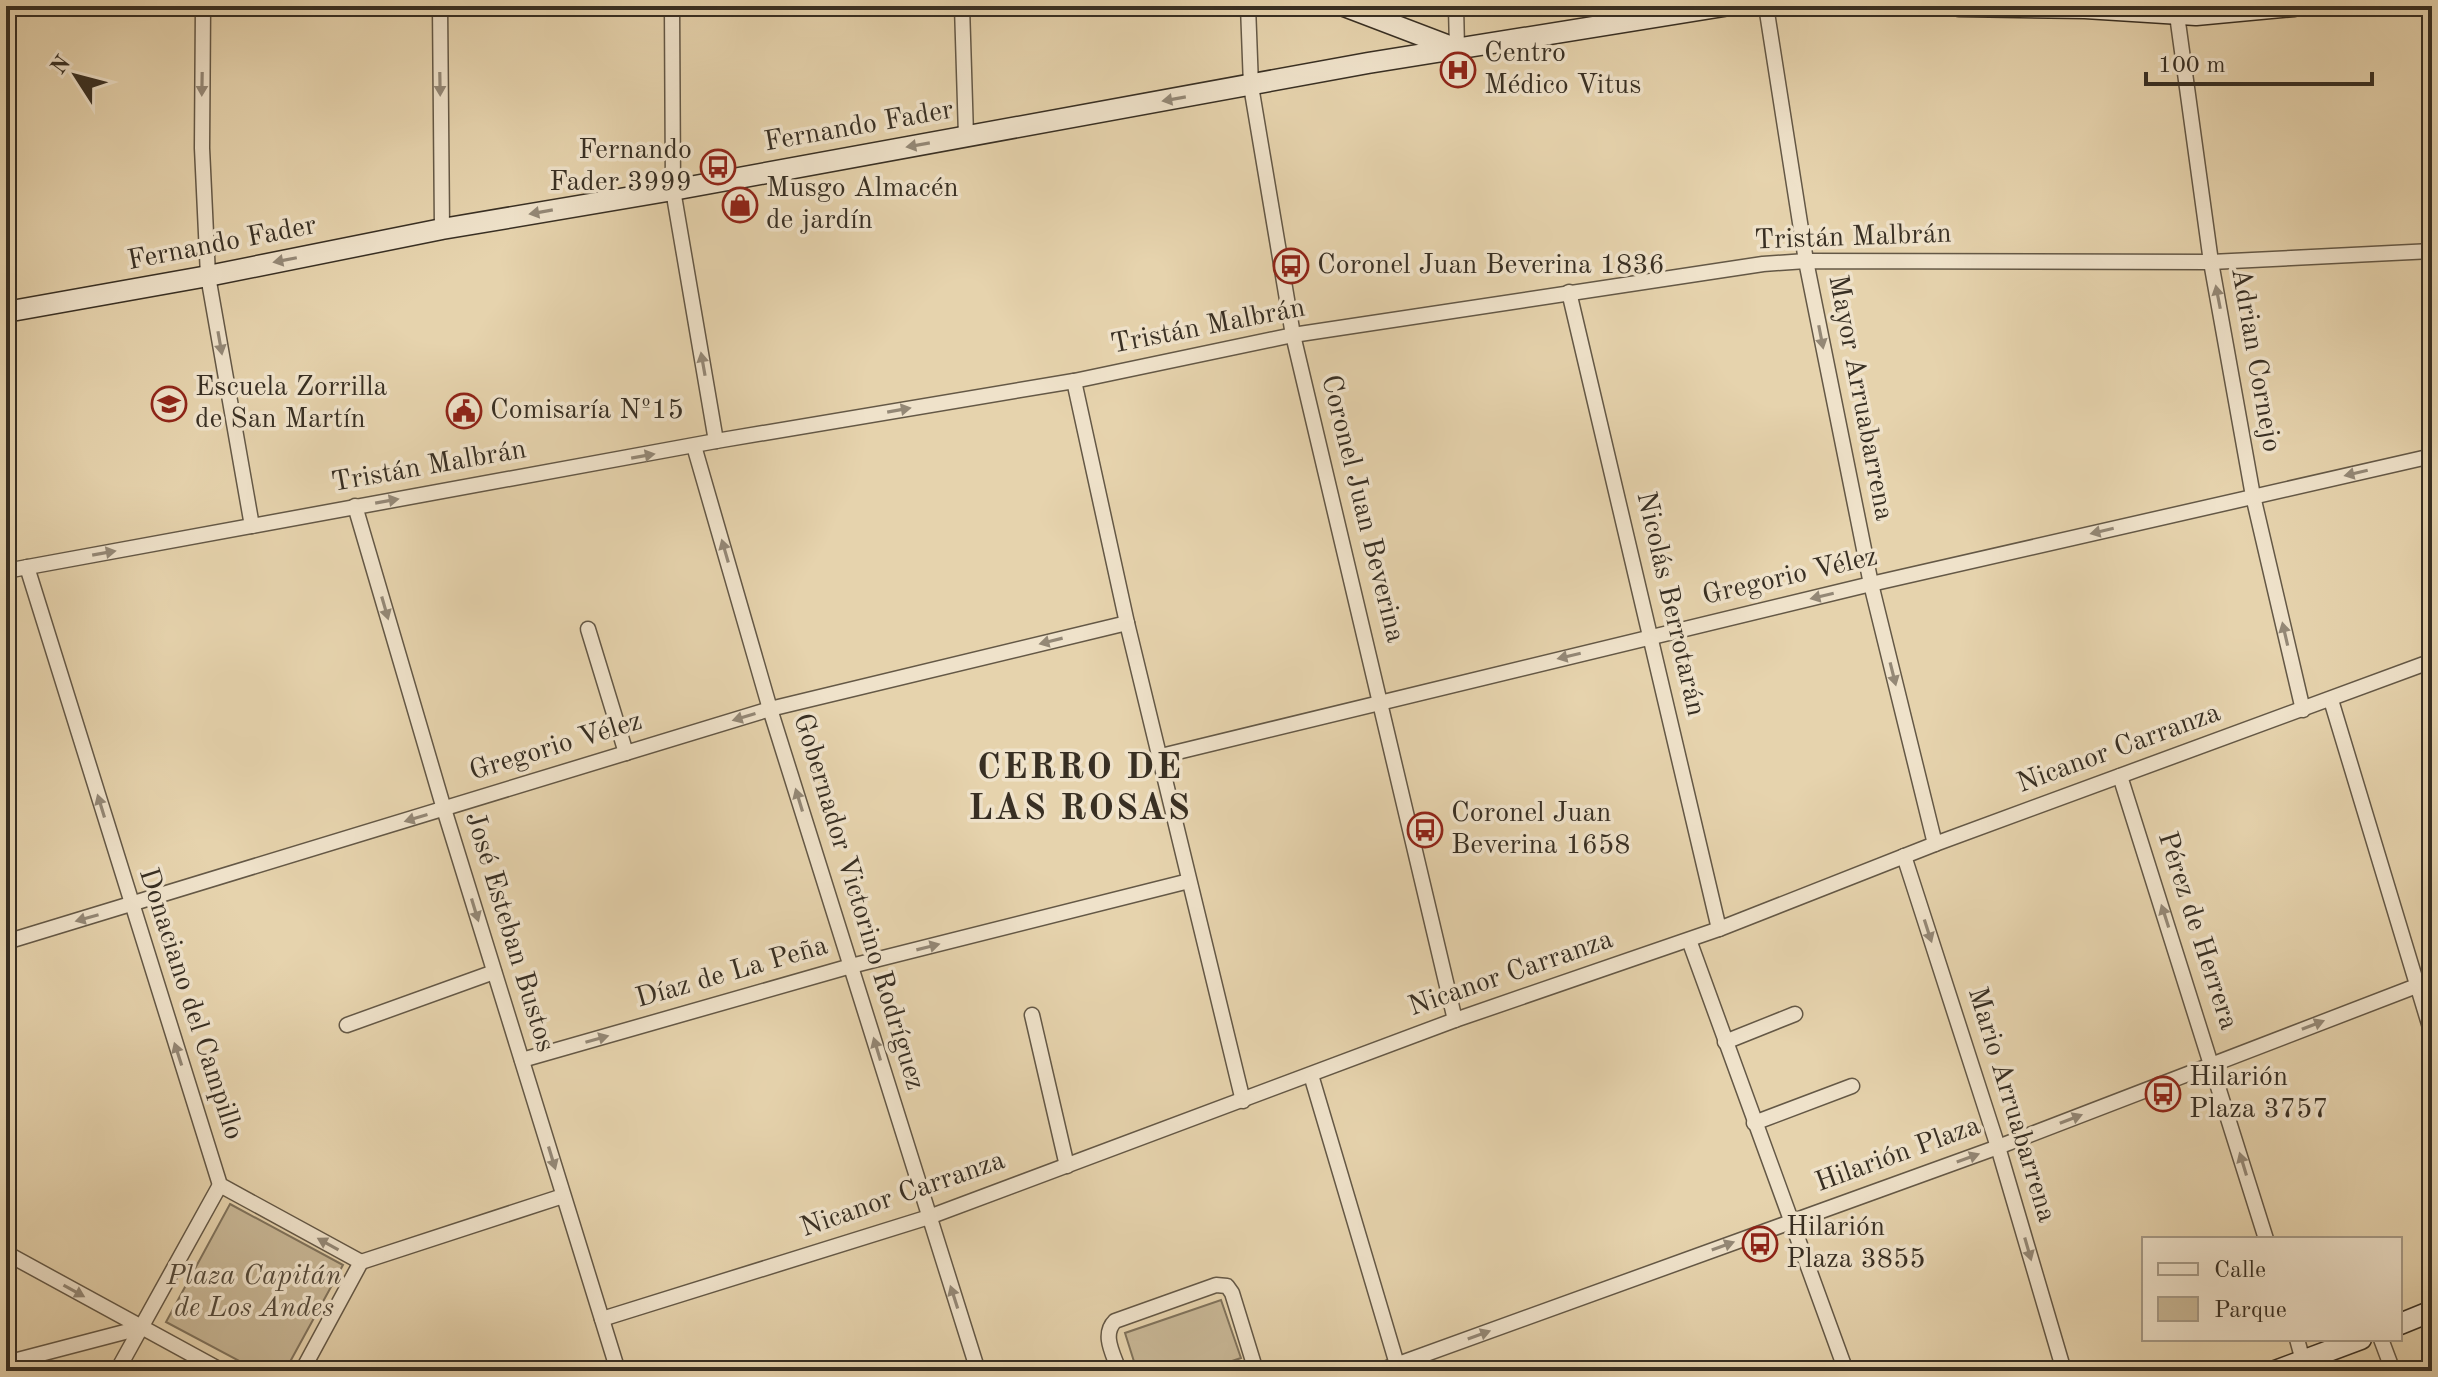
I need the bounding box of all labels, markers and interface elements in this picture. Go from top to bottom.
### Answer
north arrow [36,36,116,116]
scale bar [2146,36,2372,86]
place label: Centro Médico Vitus [1484,40,1641,100]
hospital icon: Centro Médico Vitus [1439,51,1477,89]
text: N [48,52,75,79]
text: 100 m [2158,54,2226,78]
one-way arrow [196,72,209,97]
one-way arrow [434,72,447,97]
one-way arrow [1162,94,1187,106]
street label: Fernando Fader [762,97,956,157]
place label: Fernando Fader 3999 [549,137,692,197]
one-way arrow [906,139,931,151]
bus stop icon: Fernando Fader 3999 [699,148,737,186]
place label: Musgo Almacén de jardín [766,175,959,235]
shop icon: Musgo Almacén de jardín [721,186,759,224]
one-way arrow [528,206,553,219]
street label: Fernando Fader [125,212,319,276]
street label: Tristán Malbrán [1754,221,1952,255]
bus stop icon: Coronel Juan Beverina 1836 [1272,247,1310,285]
place label: Coronel Juan Beverina 1836 [1317,252,1665,280]
one-way arrow [273,254,298,267]
street label: Adrian Cornejo [2225,266,2285,454]
street label: Mayor Arruabarrena [1822,273,1898,523]
one-way arrow [2211,284,2224,309]
street label: Tristán Malbrán [1108,294,1308,360]
one-way arrow [1816,325,1828,350]
one-way arrow [214,331,226,356]
one-way arrow [696,352,709,377]
street label: Coronel Juan Beverina [1315,372,1409,646]
place label: Escuela Zorrilla de San Martín [195,374,388,434]
school or university icon: Escuela Zorrilla de San Martín [150,385,188,423]
public building icon: Comisaría Nº15 [445,392,483,430]
place label: Comisaría Nº15 [490,397,684,425]
one-way arrow [887,404,912,416]
street label: Tristán Malbrán [329,436,529,498]
one-way arrow [631,449,656,461]
one-way arrow [2343,467,2368,480]
street label: Nicolás Berrotarán [1631,489,1709,719]
one-way arrow [375,494,400,506]
one-way arrow [2090,525,2115,537]
one-way arrow [718,539,731,563]
street label: Gregorio Vélez [1700,543,1880,611]
one-way arrow [91,546,116,558]
one-way arrow [1809,590,1834,603]
one-way arrow [379,597,392,621]
one-way arrow [2278,622,2291,647]
one-way arrow [1039,635,1064,648]
one-way arrow [1556,651,1581,663]
one-way arrow [1888,661,1900,686]
street label: Nicanor Carranza [2014,699,2225,799]
street label: Gregorio Vélez [466,707,646,787]
street label: Gobernador Victorino Rodríguez [787,710,929,1094]
one-way arrow [732,711,756,724]
district label: CERRO DE LAS ROSAS [968,751,1192,828]
one-way arrow [792,788,805,812]
one-way arrow [94,794,107,818]
place label: Coronel Juan Beverina 1658 [1451,800,1630,860]
street label: José Esteban Bustos [459,809,559,1055]
bus stop icon: Coronel Juan Beverina 1658 [1406,811,1444,849]
one-way arrow [403,812,427,824]
street label: Pérez de Herrera [2152,829,2242,1034]
street label: Donaciano del Campillo [133,865,247,1143]
one-way arrow [469,898,482,922]
one-way arrow [2158,904,2171,928]
one-way arrow [74,912,98,925]
one-way arrow [1922,919,1935,943]
street label: Nicanor Carranza [1405,926,1617,1022]
street label: Díaz de La Peña [633,932,831,1014]
one-way arrow [916,940,941,952]
street label: Mario Arruabarrena [1962,984,2060,1226]
one-way arrow [2301,1018,2325,1031]
one-way arrow [585,1032,609,1045]
one-way arrow [870,1036,882,1060]
one-way arrow [172,1042,184,1066]
place label: Hilarión Plaza 3757 [2189,1064,2328,1124]
bus stop icon: Hilarión Plaza 3757 [2144,1075,2182,1113]
street label: Hilarión Plaza [1812,1112,1984,1198]
one-way arrow [2059,1112,2083,1125]
one-way arrow [546,1147,559,1171]
street label: Nicanor Carranza [797,1147,1009,1243]
one-way arrow [1956,1151,1980,1164]
one-way arrow [2236,1152,2249,1176]
place label: Hilarión Plaza 3855 [1786,1214,1925,1274]
bus stop icon: Hilarión Plaza 3855 [1741,1225,1779,1263]
one-way arrow [317,1237,339,1251]
one-way arrow [2022,1237,2035,1261]
legend [2142,1237,2402,1341]
one-way arrow [1712,1240,1736,1252]
text: Calle [2214,1259,2266,1283]
park label: Plaza Capitán de Los Andes [166,1263,341,1323]
one-way arrow [63,1284,85,1298]
one-way arrow [948,1284,960,1308]
text: Parque [2214,1299,2287,1323]
one-way arrow [1467,1328,1491,1341]

